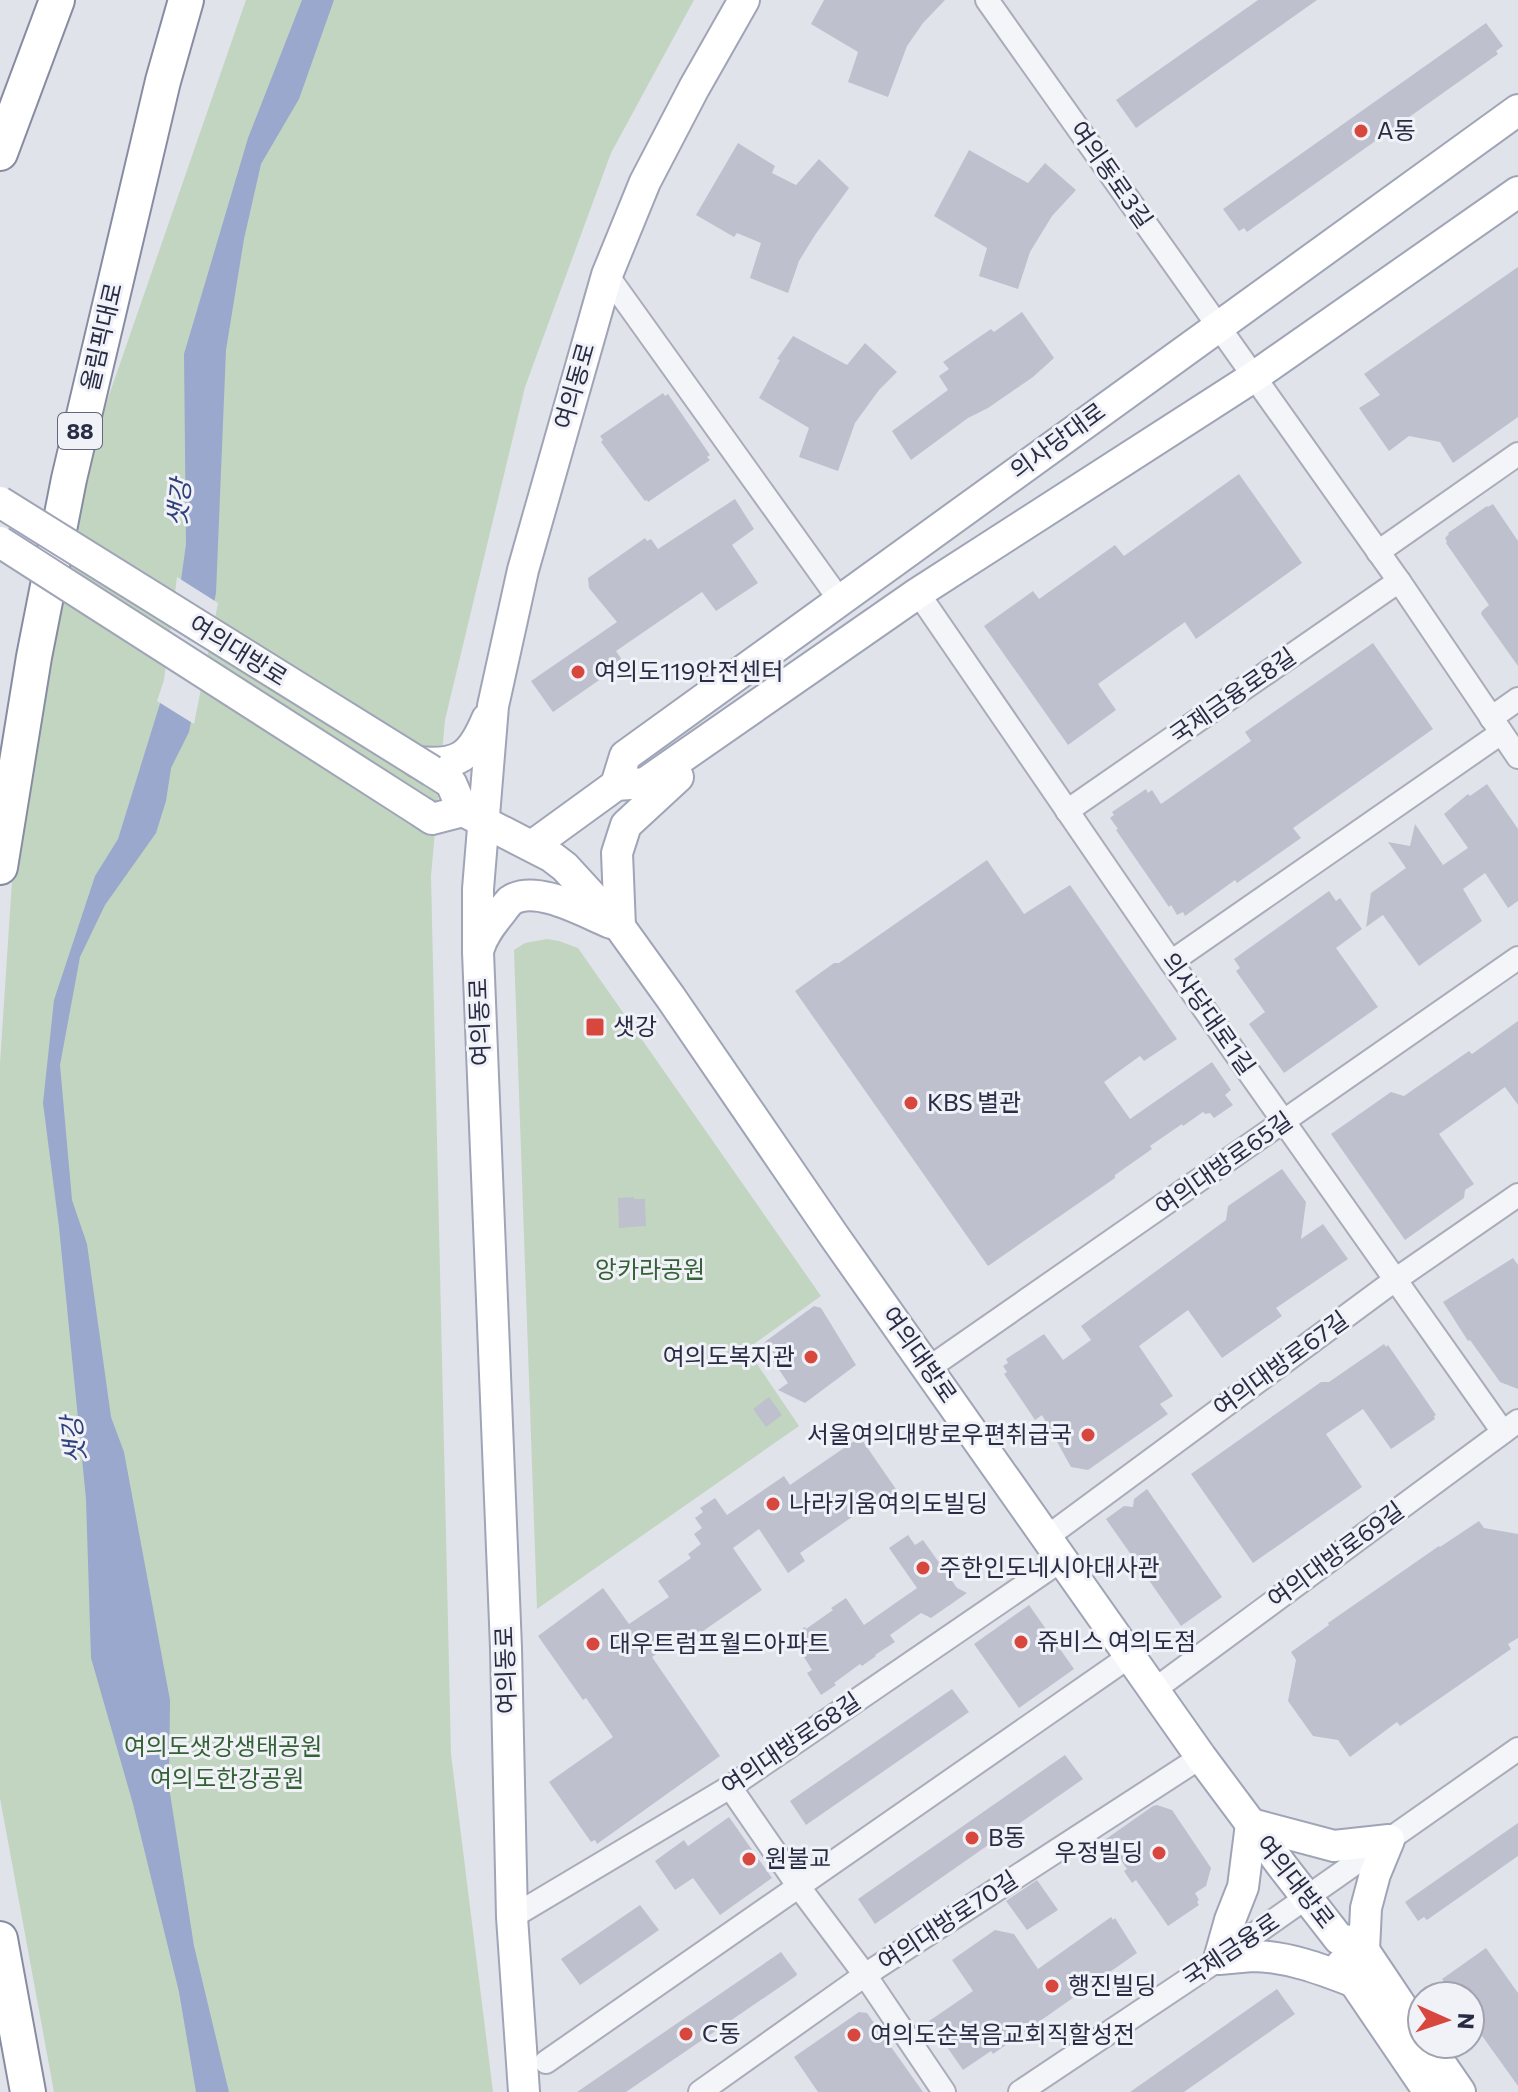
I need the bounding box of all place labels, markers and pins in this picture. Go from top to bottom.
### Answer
place label: A동 [1377,115,1416,144]
marker: A동 [1352,122,1370,140]
place label: 여의도119안전센터 [594,656,784,685]
marker: 여의도119안전센터 [569,663,587,681]
place label: 샛강 [613,1011,657,1040]
marker: 샛강 [584,1016,606,1038]
place label: KBS 별관 [927,1087,1021,1116]
marker: KBS 별관 [902,1094,920,1112]
place label: 여의도복지관 [663,1341,795,1370]
marker: 여의도복지관 [802,1348,820,1366]
place label: 서울여의대방로우편취급국 [807,1419,1072,1448]
marker: 서울여의대방로우편취급국 [1079,1426,1097,1444]
place label: 나라키움여의도빌딩 [789,1488,988,1517]
marker: 나라키움여의도빌딩 [764,1495,782,1513]
place label: 주한인도네시아대사관 [939,1552,1160,1581]
marker: 주한인도네시아대사관 [914,1559,932,1577]
place label: 쥬비스 여의도점 [1037,1626,1196,1655]
place label: 대우트럼프월드아파트 [609,1628,830,1657]
marker: 쥬비스 여의도점 [1012,1633,1030,1651]
marker: 대우트럼프월드아파트 [584,1635,602,1653]
place label: B동 [988,1822,1026,1851]
marker: B동 [963,1829,981,1847]
place label: 우정빌딩 [1055,1837,1143,1866]
place label: 원불교 [765,1843,831,1872]
marker: 우정빌딩 [1150,1844,1168,1862]
marker: 원불교 [740,1850,758,1868]
place label: 행진빌딩 [1068,1970,1156,1999]
marker: 행진빌딩 [1043,1977,1061,1995]
place label: C동 [702,2018,741,2047]
place label: 여의도순복음교회직할성전 [870,2019,1135,2048]
marker: C동 [677,2025,695,2043]
marker: 여의도순복음교회직할성전 [845,2026,863,2044]

